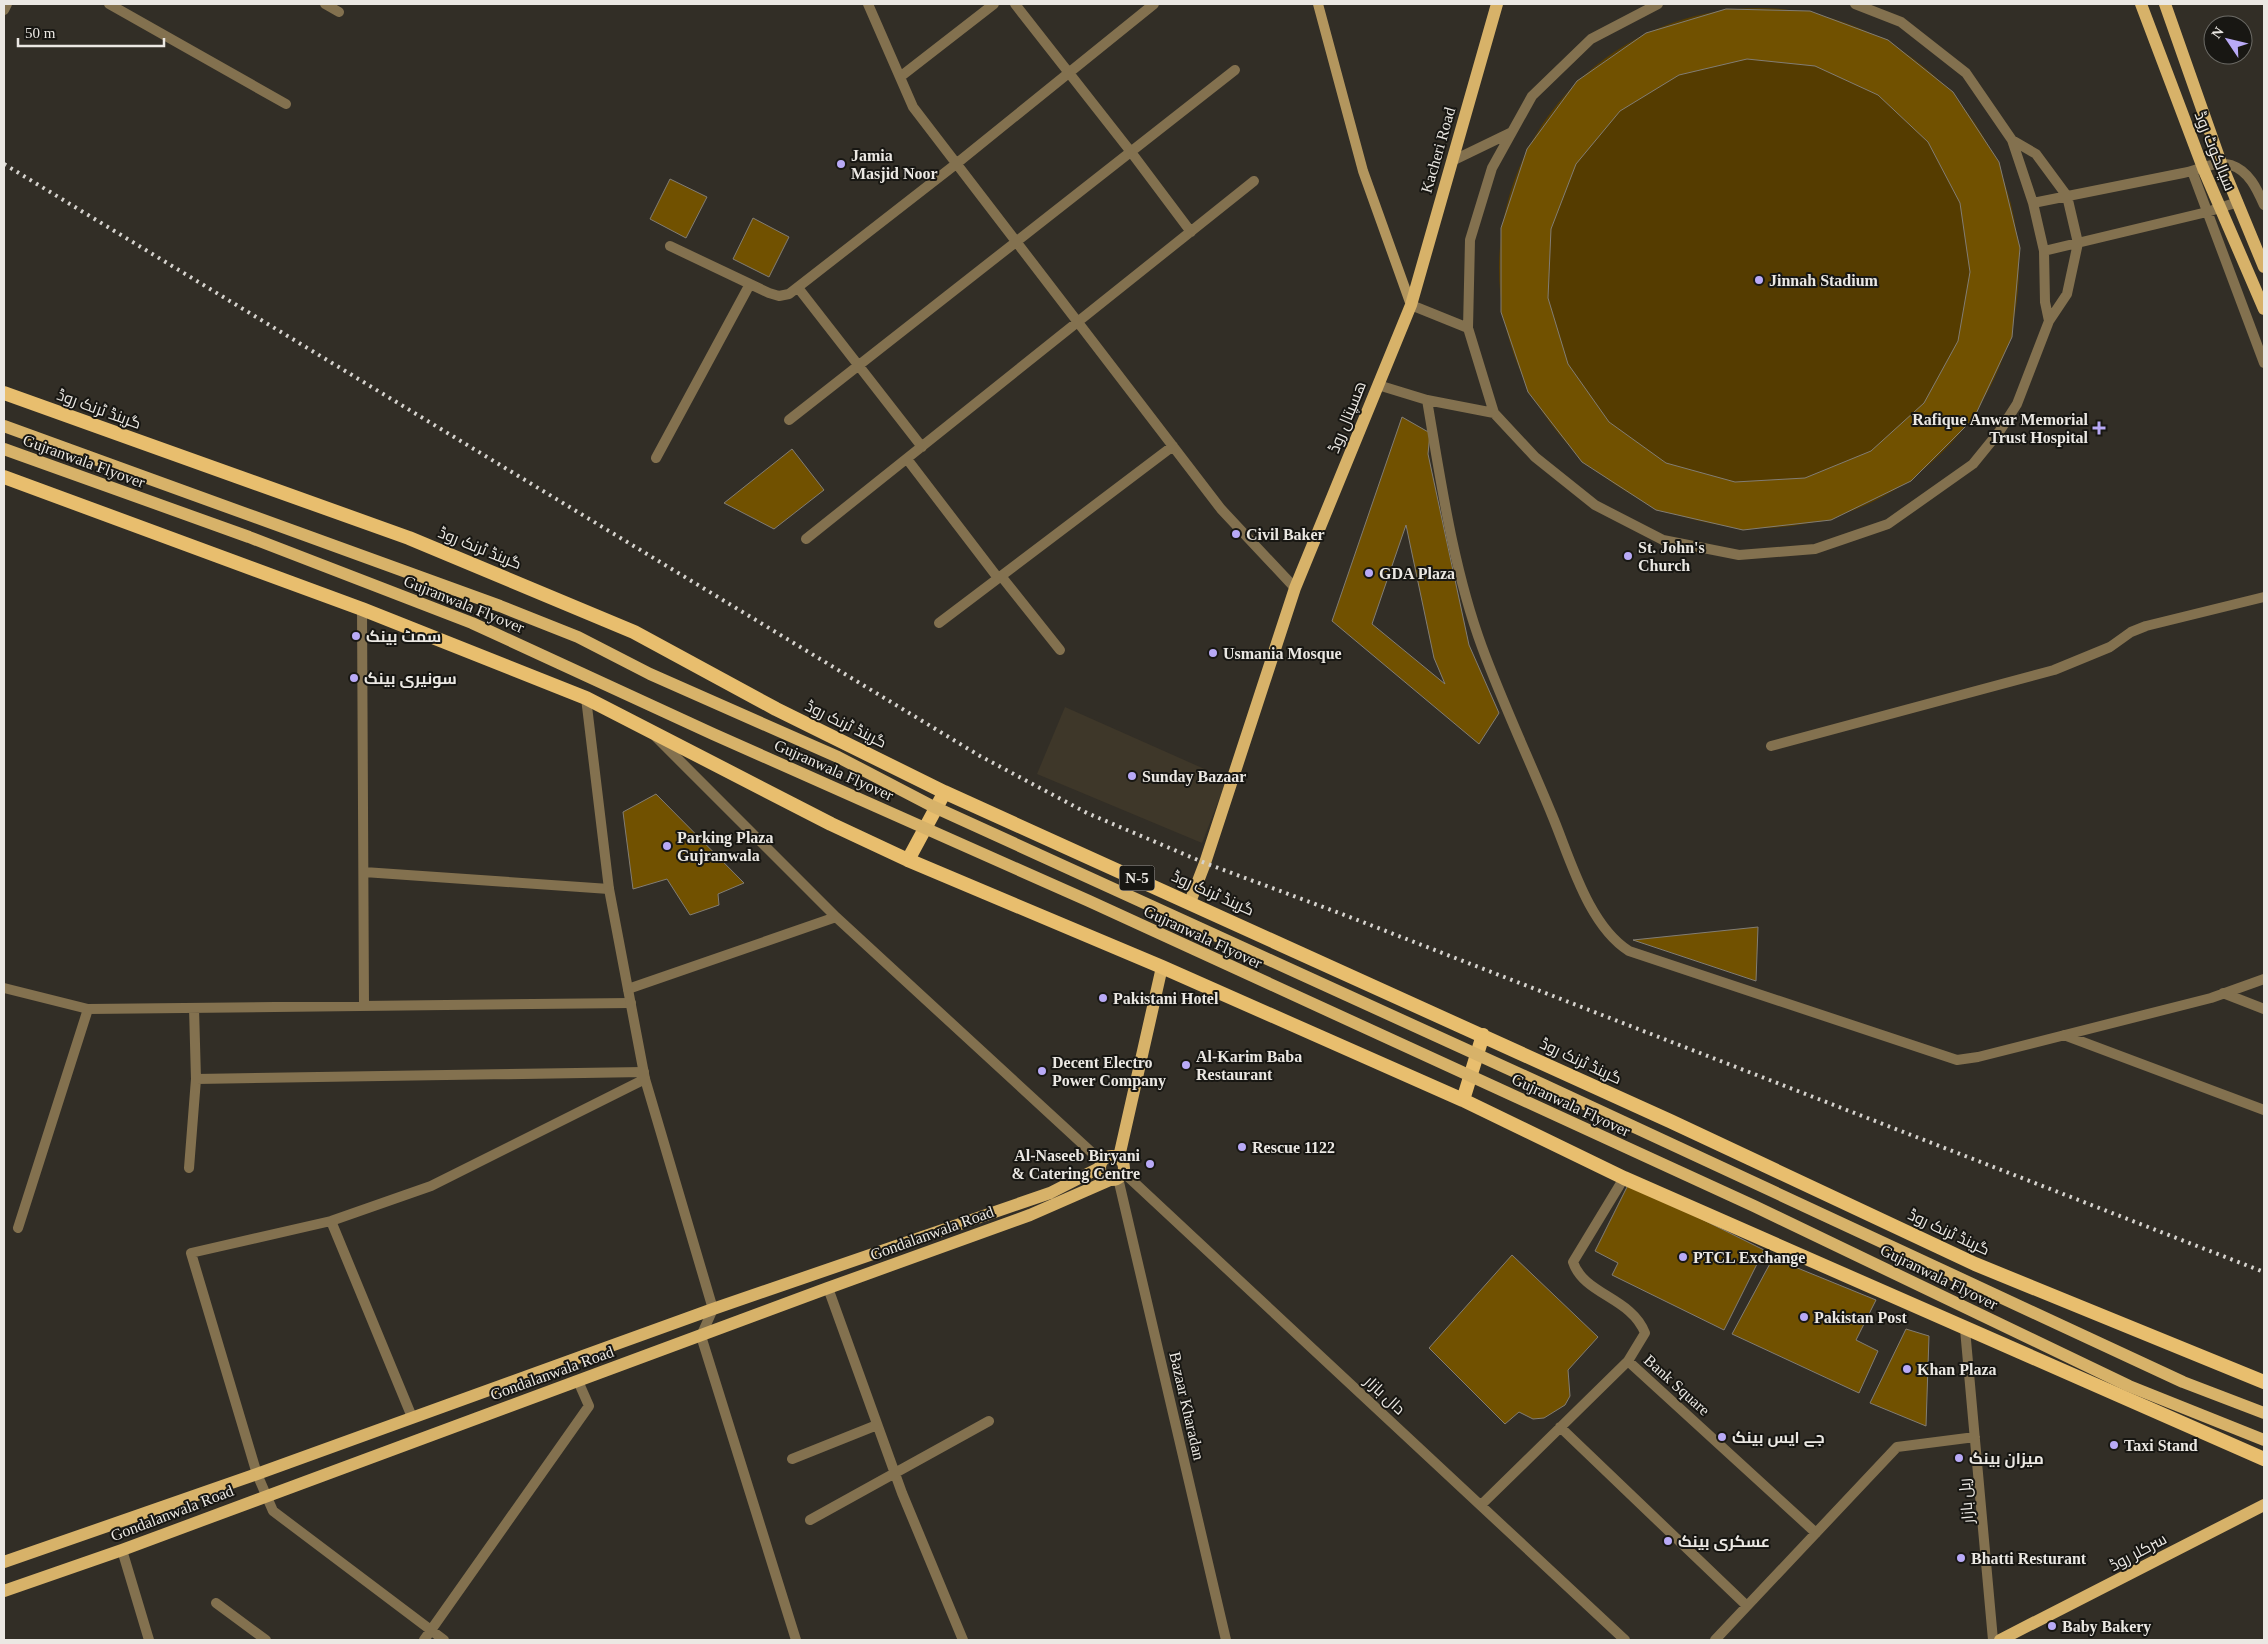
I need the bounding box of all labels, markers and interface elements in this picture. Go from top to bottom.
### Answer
scale bar [18,15,164,47]
north arrow [2203,15,2253,65]
text: N [2209,24,2227,41]
text: 50 m [25,25,56,41]
street label: Kacheri Road [1418,105,1458,195]
street label: سیالکوٹ روڈ [2190,109,2239,194]
place label: Jamia Masjid Noor [851,147,938,183]
marker: Jamia Masjid Noor [835,158,847,170]
place label: Jinnah Stadium [1769,272,1879,289]
marker: Jinnah Stadium [1753,274,1765,286]
street label: ھسپتال روڈ [1325,379,1371,456]
street label: گرینڈ ٹرنک روڈ [54,386,143,433]
place label: Rafique Anwar Memorial Trust Hospital [1912,411,2089,447]
marker: Rafique Anwar Memorial Trust Hospital [2092,421,2106,435]
street label: Gujranwala Flyover [20,431,148,492]
street label: گرینڈ ٹرنک روڈ [436,524,524,573]
place label: Civil Baker [1246,526,1325,543]
marker: Civil Baker [1230,528,1242,540]
place label: St. John's Church [1638,539,1705,574]
marker: St. John's Church [1622,550,1634,562]
place label: GDA Plaza [1379,565,1455,582]
marker: GDA Plaza [1363,567,1375,579]
street label: Gujranwala Flyover [401,572,527,637]
place label: سمٹ بینک [366,628,441,645]
marker: سمٹ بینک [350,630,362,642]
place label: Usmania Mosque [1223,645,1342,663]
marker: Usmania Mosque [1207,647,1219,659]
place label: سونیری بینک [364,670,457,688]
marker: سونیری بینک [348,672,360,684]
street label: گرینڈ ٹرنک روڈ [802,697,889,752]
street label: Gujranwala Flyover [771,736,897,805]
place label: Sunday Bazaar [1142,768,1246,786]
marker: Sunday Bazaar [1126,770,1138,782]
place label: Parking Plaza Gujranwala [677,829,773,865]
marker: Parking Plaza Gujranwala [661,840,673,852]
road number: N-5 [1120,866,1154,890]
street label: گرینڈ ٹرنک روڈ [1169,867,1257,920]
street label: Gujranwala Flyover [1141,902,1265,973]
place label: Pakistani Hotel [1113,990,1219,1007]
marker: Pakistani Hotel [1097,992,1109,1004]
street label: گرینڈ ٹرنک روڈ [1537,1035,1625,1088]
place label: Al-Karim Baba Restaurant [1196,1048,1302,1083]
place label: Decent Electro Power Company [1052,1054,1166,1090]
marker: Al-Karim Baba Restaurant [1180,1059,1192,1071]
marker: Decent Electro Power Company [1036,1065,1048,1077]
street label: Gujranwala Flyover [1509,1070,1633,1141]
place label: Rescue 1122 [1252,1139,1335,1156]
marker: Rescue 1122 [1236,1141,1248,1153]
place label: Al-Naseeb Biryani & Catering Centre [1011,1147,1141,1183]
marker: Al-Naseeb Biryani & Catering Centre [1144,1158,1156,1170]
street label: Gondalanwala Road [868,1203,996,1263]
street label: گرینڈ ٹرنک روڈ [1905,1206,1993,1259]
street label: Gujranwala Flyover [1877,1241,2001,1314]
place label: PTCL Exchange [1693,1249,1805,1267]
marker: PTCL Exchange [1677,1251,1689,1263]
place label: Pakistan Post [1814,1309,1908,1326]
marker: Pakistan Post [1798,1311,1810,1323]
street label: Gondalanwala Road [488,1343,616,1403]
street label: Bazaar Kharadan [1166,1350,1208,1462]
street label: Bank Square [1640,1351,1713,1420]
place label: Khan Plaza [1917,1361,1997,1378]
marker: Khan Plaza [1901,1363,1913,1375]
street label: دال بازار [1359,1372,1408,1419]
place label: جے ایس بینک [1732,1429,1825,1447]
marker: جے ایس بینک [1716,1431,1728,1443]
place label: Taxi Stand [2124,1437,2198,1454]
marker: Taxi Stand [2108,1439,2120,1451]
place label: میزان بینک [1969,1450,2044,1468]
marker: میزان بینک [1953,1452,1965,1464]
street label: ریل بازار [1956,1477,1979,1525]
street label: Gondalanwala Road [108,1482,236,1544]
street label: سرکلر روڈ [2107,1530,2170,1575]
place label: عسکری بینک [1678,1533,1770,1551]
marker: عسکری بینک [1662,1535,1674,1547]
place label: Bhatti Resturant [1971,1550,2087,1567]
marker: Bhatti Resturant [1955,1552,1967,1564]
place label: Baby Bakery [2062,1618,2151,1636]
marker: Baby Bakery [2046,1620,2058,1632]

